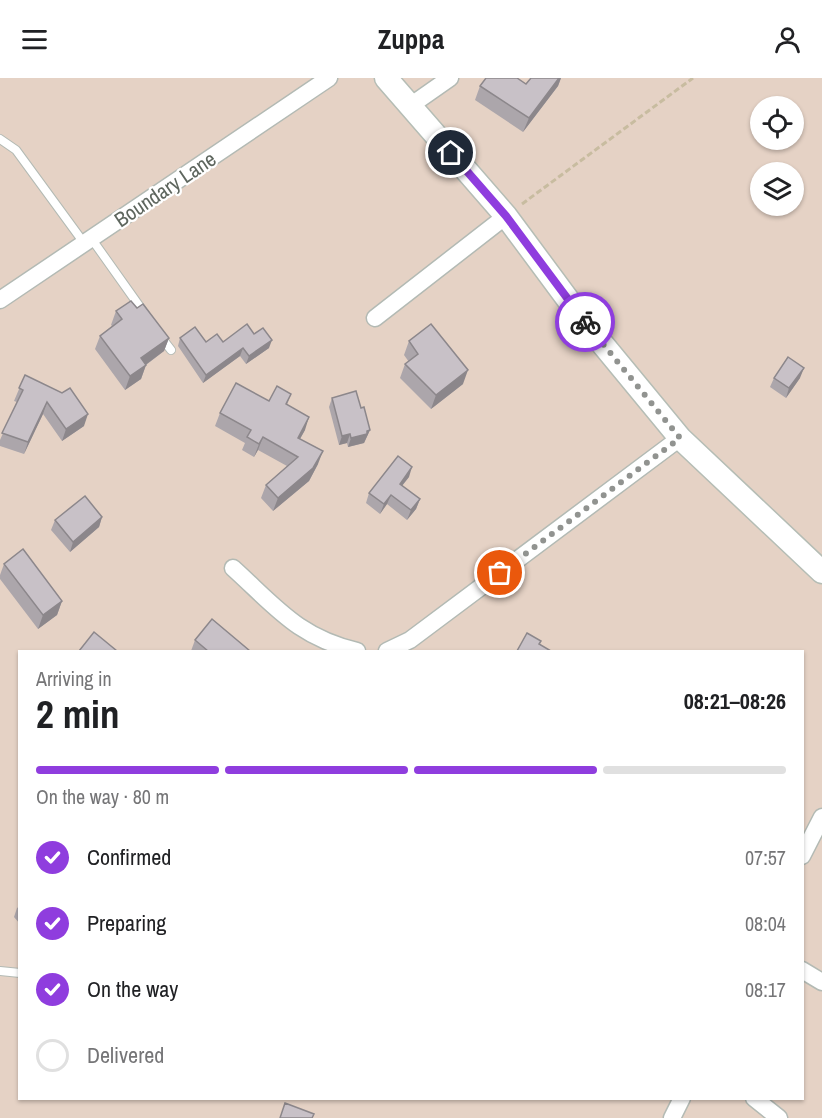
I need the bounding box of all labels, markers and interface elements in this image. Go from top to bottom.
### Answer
text: Zuppa [378,21,444,57]
icon: menu [18,23,51,56]
icon: person [771,23,804,56]
map controls [750,96,804,216]
button: locate [750,96,804,150]
pin [425,127,476,178]
icon: home [434,136,467,169]
street label: Boundary Lane [108,144,222,234]
button: layers [750,162,804,216]
courier [555,292,615,352]
icon: bike [569,306,602,339]
pin [474,547,525,598]
icon: bag [483,556,516,589]
text: Arriving in [36,665,112,692]
text: 08:21–08:26 [684,686,786,716]
text: 2 min [36,688,120,740]
text: On the way · 80 m [36,783,169,810]
icon: check [36,841,69,874]
text: Confirmed [87,842,171,872]
text: 07:57 [745,844,786,871]
icon: check [36,907,69,940]
text: Preparing [87,908,166,938]
text: 08:04 [745,910,786,937]
icon: check [36,973,69,1006]
text: On the way [87,974,178,1004]
text: 08:17 [745,976,786,1003]
text: Delivered [87,1040,164,1070]

